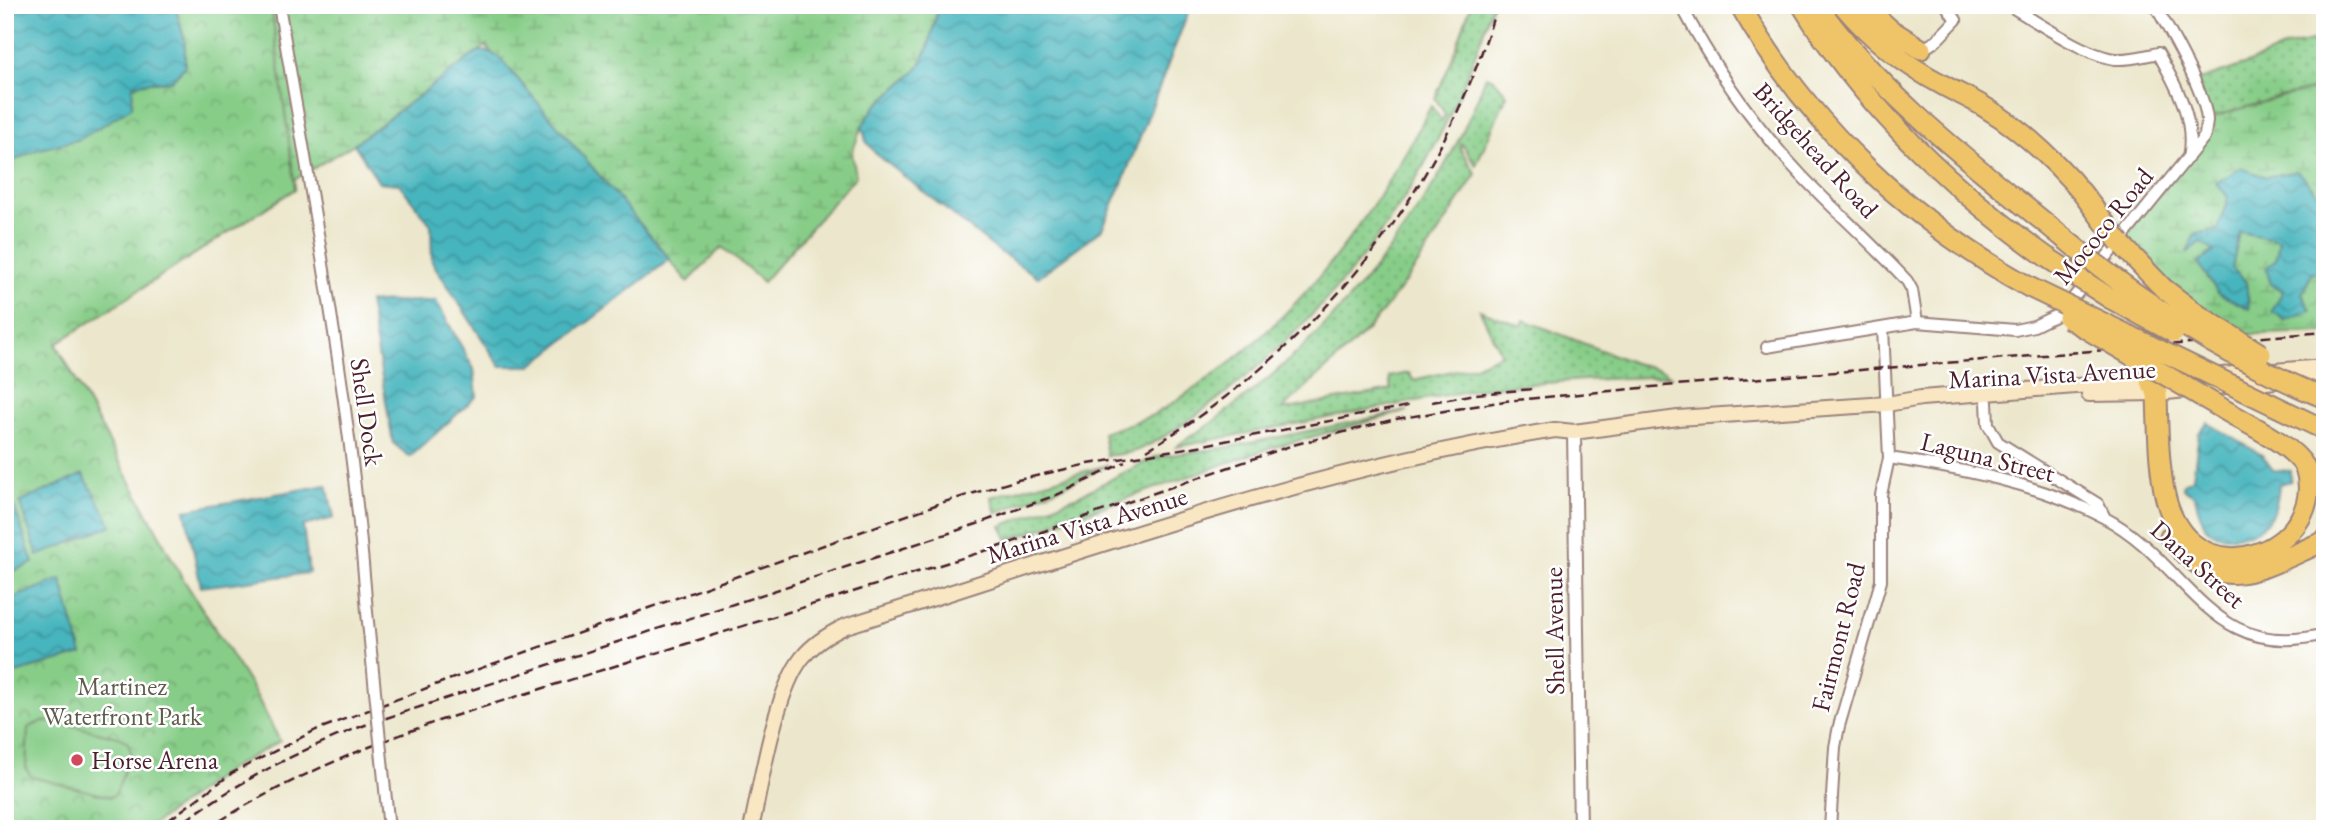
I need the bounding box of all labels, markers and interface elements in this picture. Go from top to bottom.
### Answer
street label: Bridgehead Road [1746,75,1887,226]
street label: Mococo Road [2045,160,2161,292]
street label: Marina Vista Avenue [1947,352,2157,396]
street label: Shell Dock [343,356,391,469]
street label: Laguna Street [1917,424,2059,490]
street label: Marina Vista Avenue [983,478,1191,572]
street label: Dana Street [2143,512,2253,616]
street label: Fairmont Road [1803,558,1873,715]
street label: Shell Avenue [1536,567,1572,695]
park label: Martinez Waterfront Park [42,669,203,733]
place label: Horse Arena [91,743,219,777]
marker: Horse Arena [69,752,85,768]

